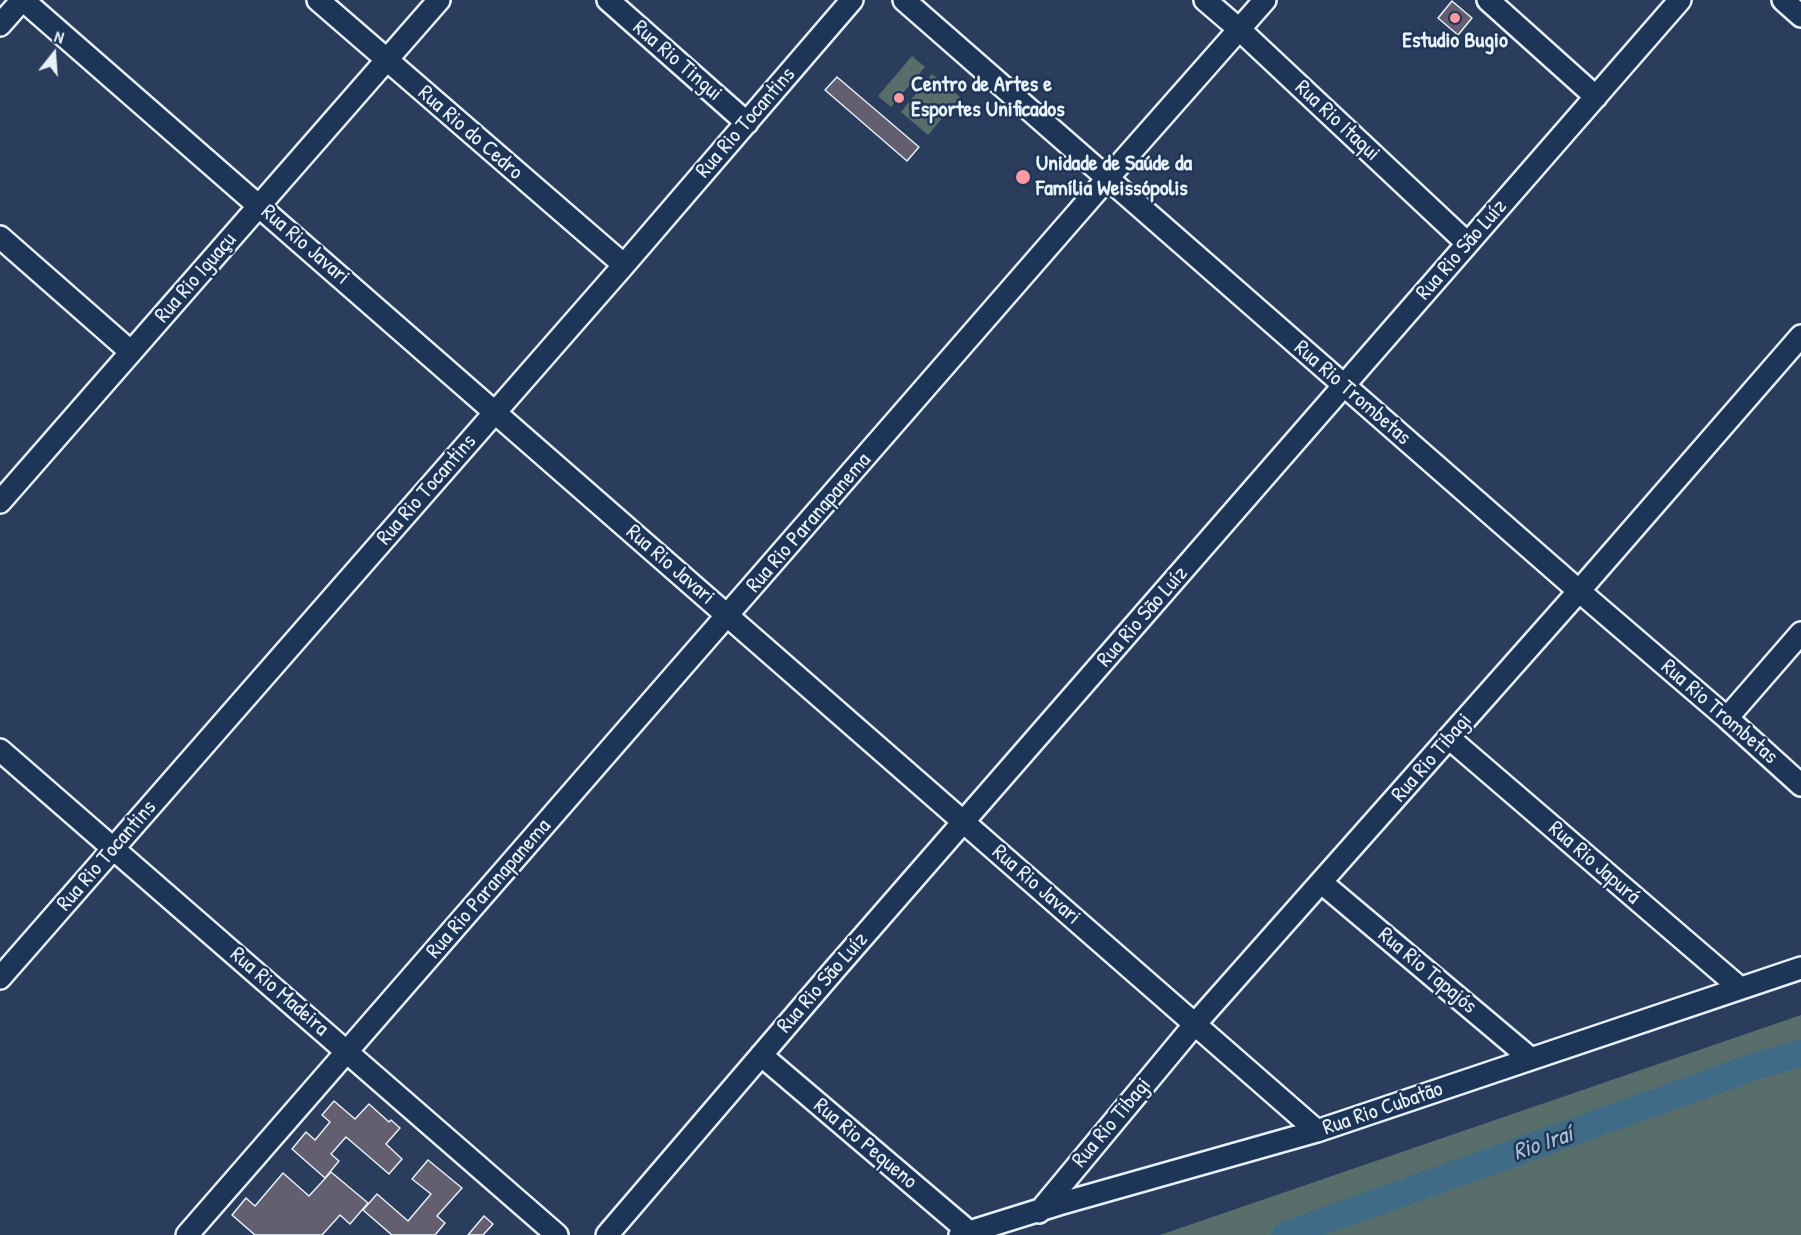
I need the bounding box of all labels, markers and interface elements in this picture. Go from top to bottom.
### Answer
marker: Estudio Bugio [1448,11,1462,25]
street label: Rua Rio Tingui [627,15,727,107]
north arrow [24,24,84,84]
text: N [52,25,67,49]
place label: Estudio Bugio [1402,28,1508,54]
street label: Rua Rio Tocantins [691,62,801,184]
place label: Centro de Artes e Esportes Unificados [911,72,1065,124]
street label: Rua Rio Itaqui [1289,75,1385,167]
street label: Rua Rio do Cedro [412,80,528,186]
marker: Centro de Artes e Esportes Unificados [892,91,906,105]
place label: Unidade de Saúde da Família Weissópolis [1036,151,1192,202]
marker: Unidade de Saúde da Família Weissópolis [1014,168,1032,186]
street label: Rua Rio São Luíz [1411,194,1513,306]
street label: Rua Rio Javari [255,199,355,291]
street label: Rua Rio Iguaçu [150,227,242,329]
street label: Rua Rio Trombetas [1288,335,1416,451]
street label: Rua Rio Tocantins [372,429,482,551]
street label: Rua Rio Paranapanema [741,448,877,598]
street label: Rua Rio Javari [620,519,720,611]
street label: Rua Rio São Luíz [1092,561,1194,673]
street label: Rua Rio Trombetas [1655,654,1783,770]
street label: Rua Rio Tibagi [1386,708,1478,808]
street label: Rua Rio Tocantins [52,795,162,917]
street label: Rua Rio Paranapanema [421,814,557,964]
street label: Rua Rio Japurá [1543,816,1645,910]
street label: Rua Rio Javari [986,839,1086,931]
street label: Rua Rio Tapajós [1372,922,1482,1020]
street label: Rua Rio São Luíz [772,927,874,1039]
street label: Rua Rio Madeira [224,942,334,1042]
street label: Rua Rio Tibagi [1067,1073,1157,1173]
street label: Rua Rio Cubatão [1320,1076,1446,1142]
street label: Rua Rio Pequeno [808,1093,922,1195]
water label: Rio Iraí [1509,1120,1577,1168]

